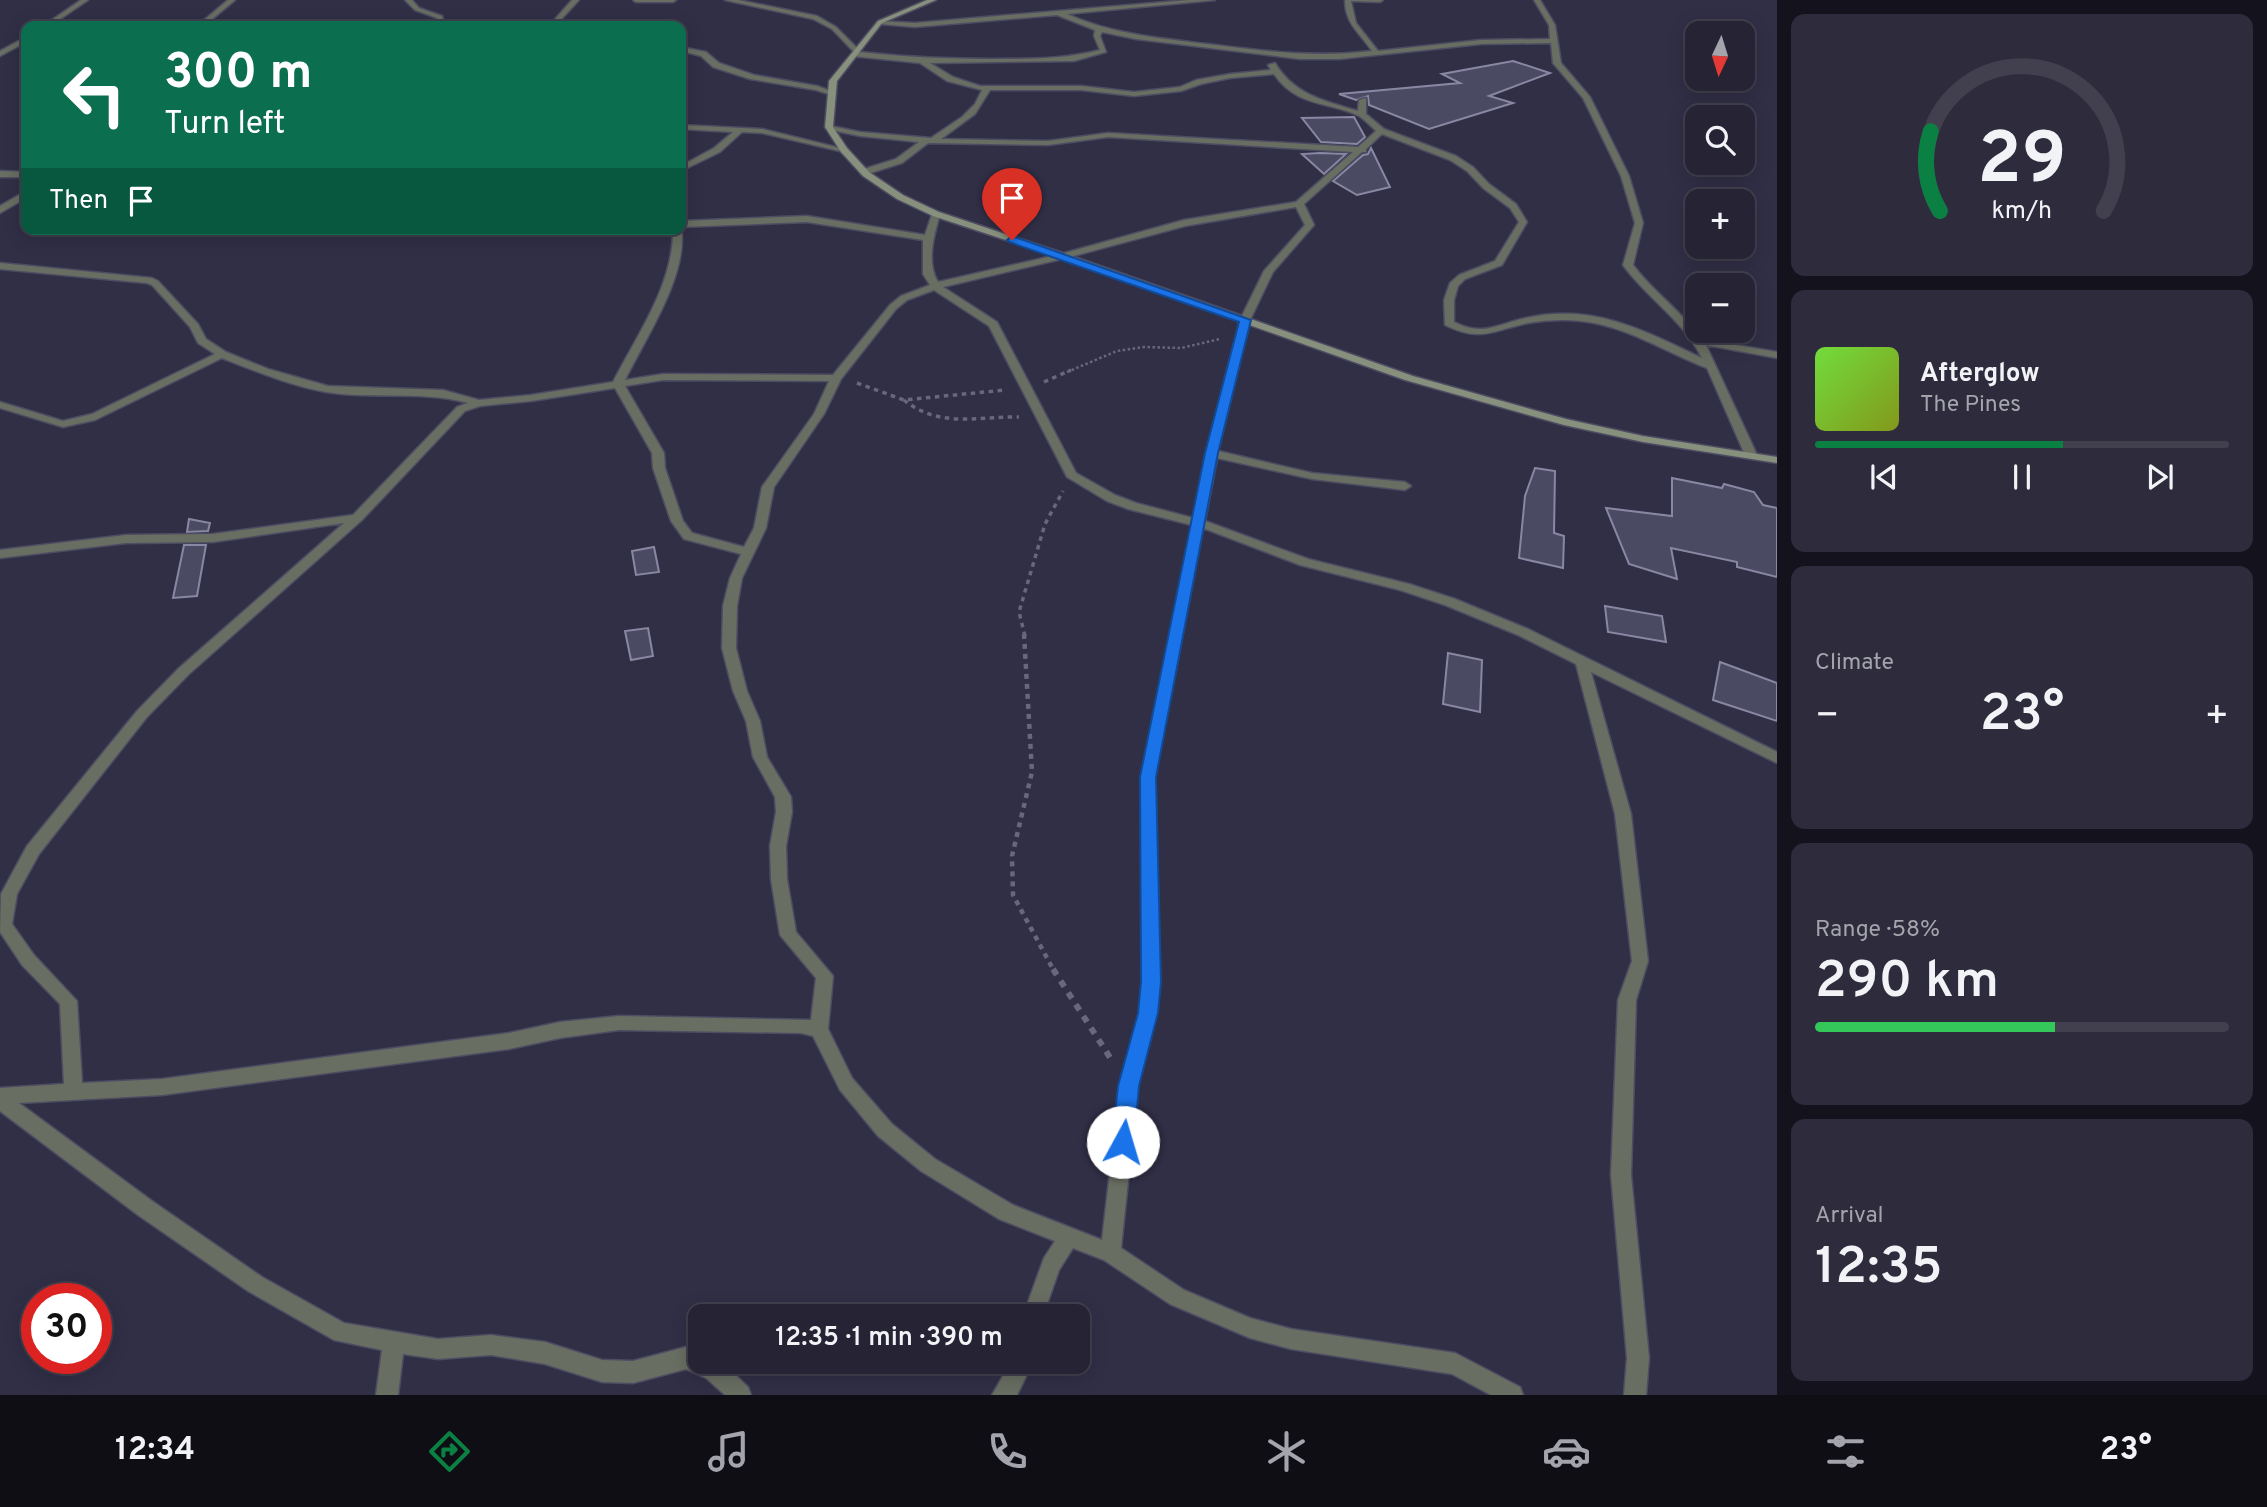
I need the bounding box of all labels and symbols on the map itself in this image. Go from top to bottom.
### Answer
north arrow [1685,21,1755,91]
pin [982,168,1042,240]
position arrow [1086,1105,1160,1179]
speed limit sign: 30 [21,1283,112,1374]

